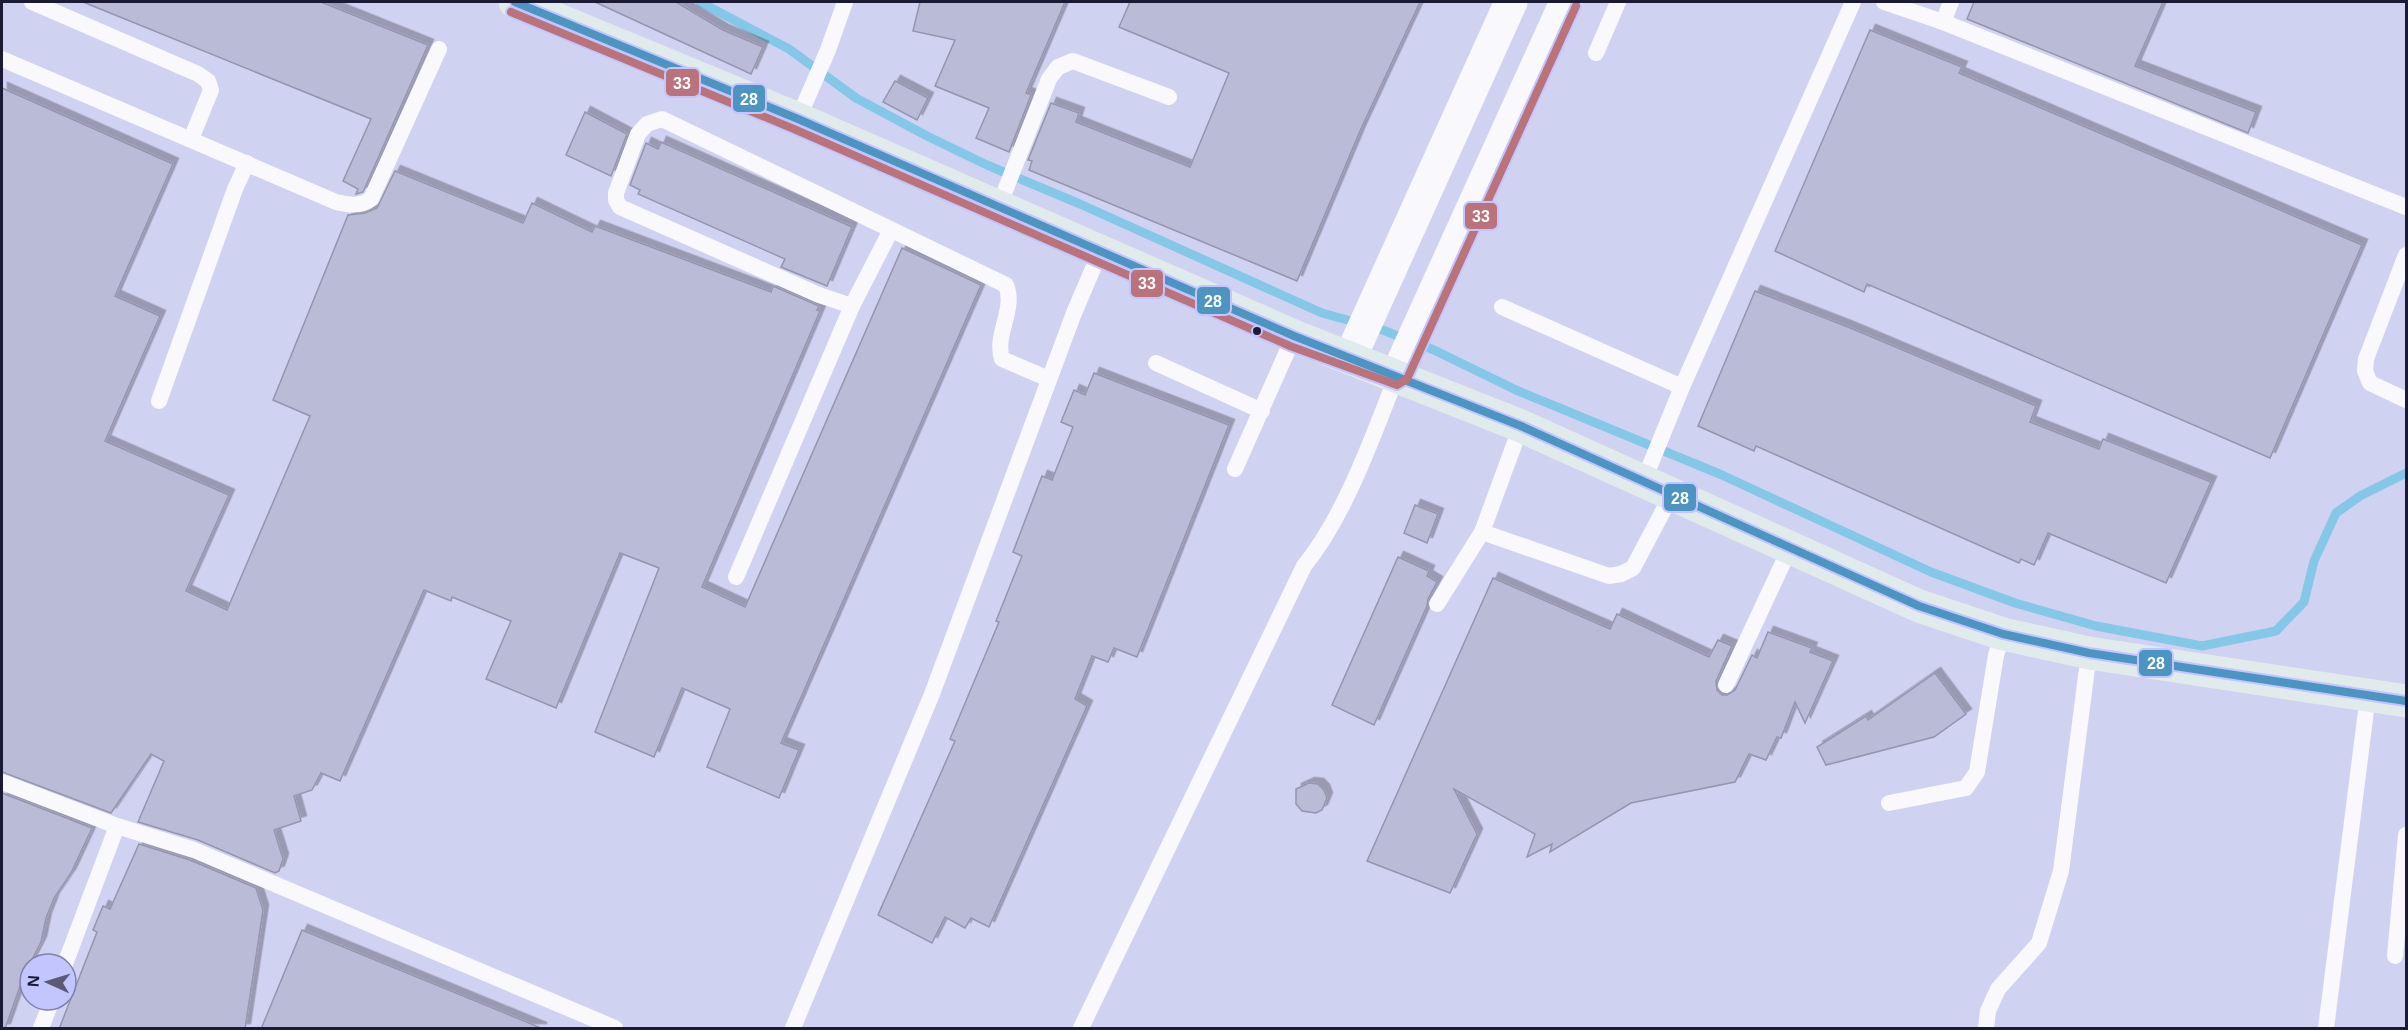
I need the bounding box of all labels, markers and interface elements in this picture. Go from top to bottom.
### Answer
line badge: 33 [665,68,700,97]
text: 33 [673,75,691,92]
line badge: 28 [732,84,766,113]
text: 28 [740,91,758,108]
line badge: 33 [1464,202,1498,230]
text: 33 [1472,208,1490,225]
line badge: 33 [1130,269,1164,298]
text: 33 [1138,275,1156,292]
line badge: 28 [1196,286,1231,315]
text: 28 [1204,293,1222,310]
unlabelled marker [1251,325,1263,337]
line badge: 28 [1663,483,1697,512]
text: 28 [1671,490,1689,507]
line badge: 28 [2138,649,2173,677]
text: 28 [2147,655,2165,672]
north arrow [18,952,78,1012]
text: N [25,975,42,987]

